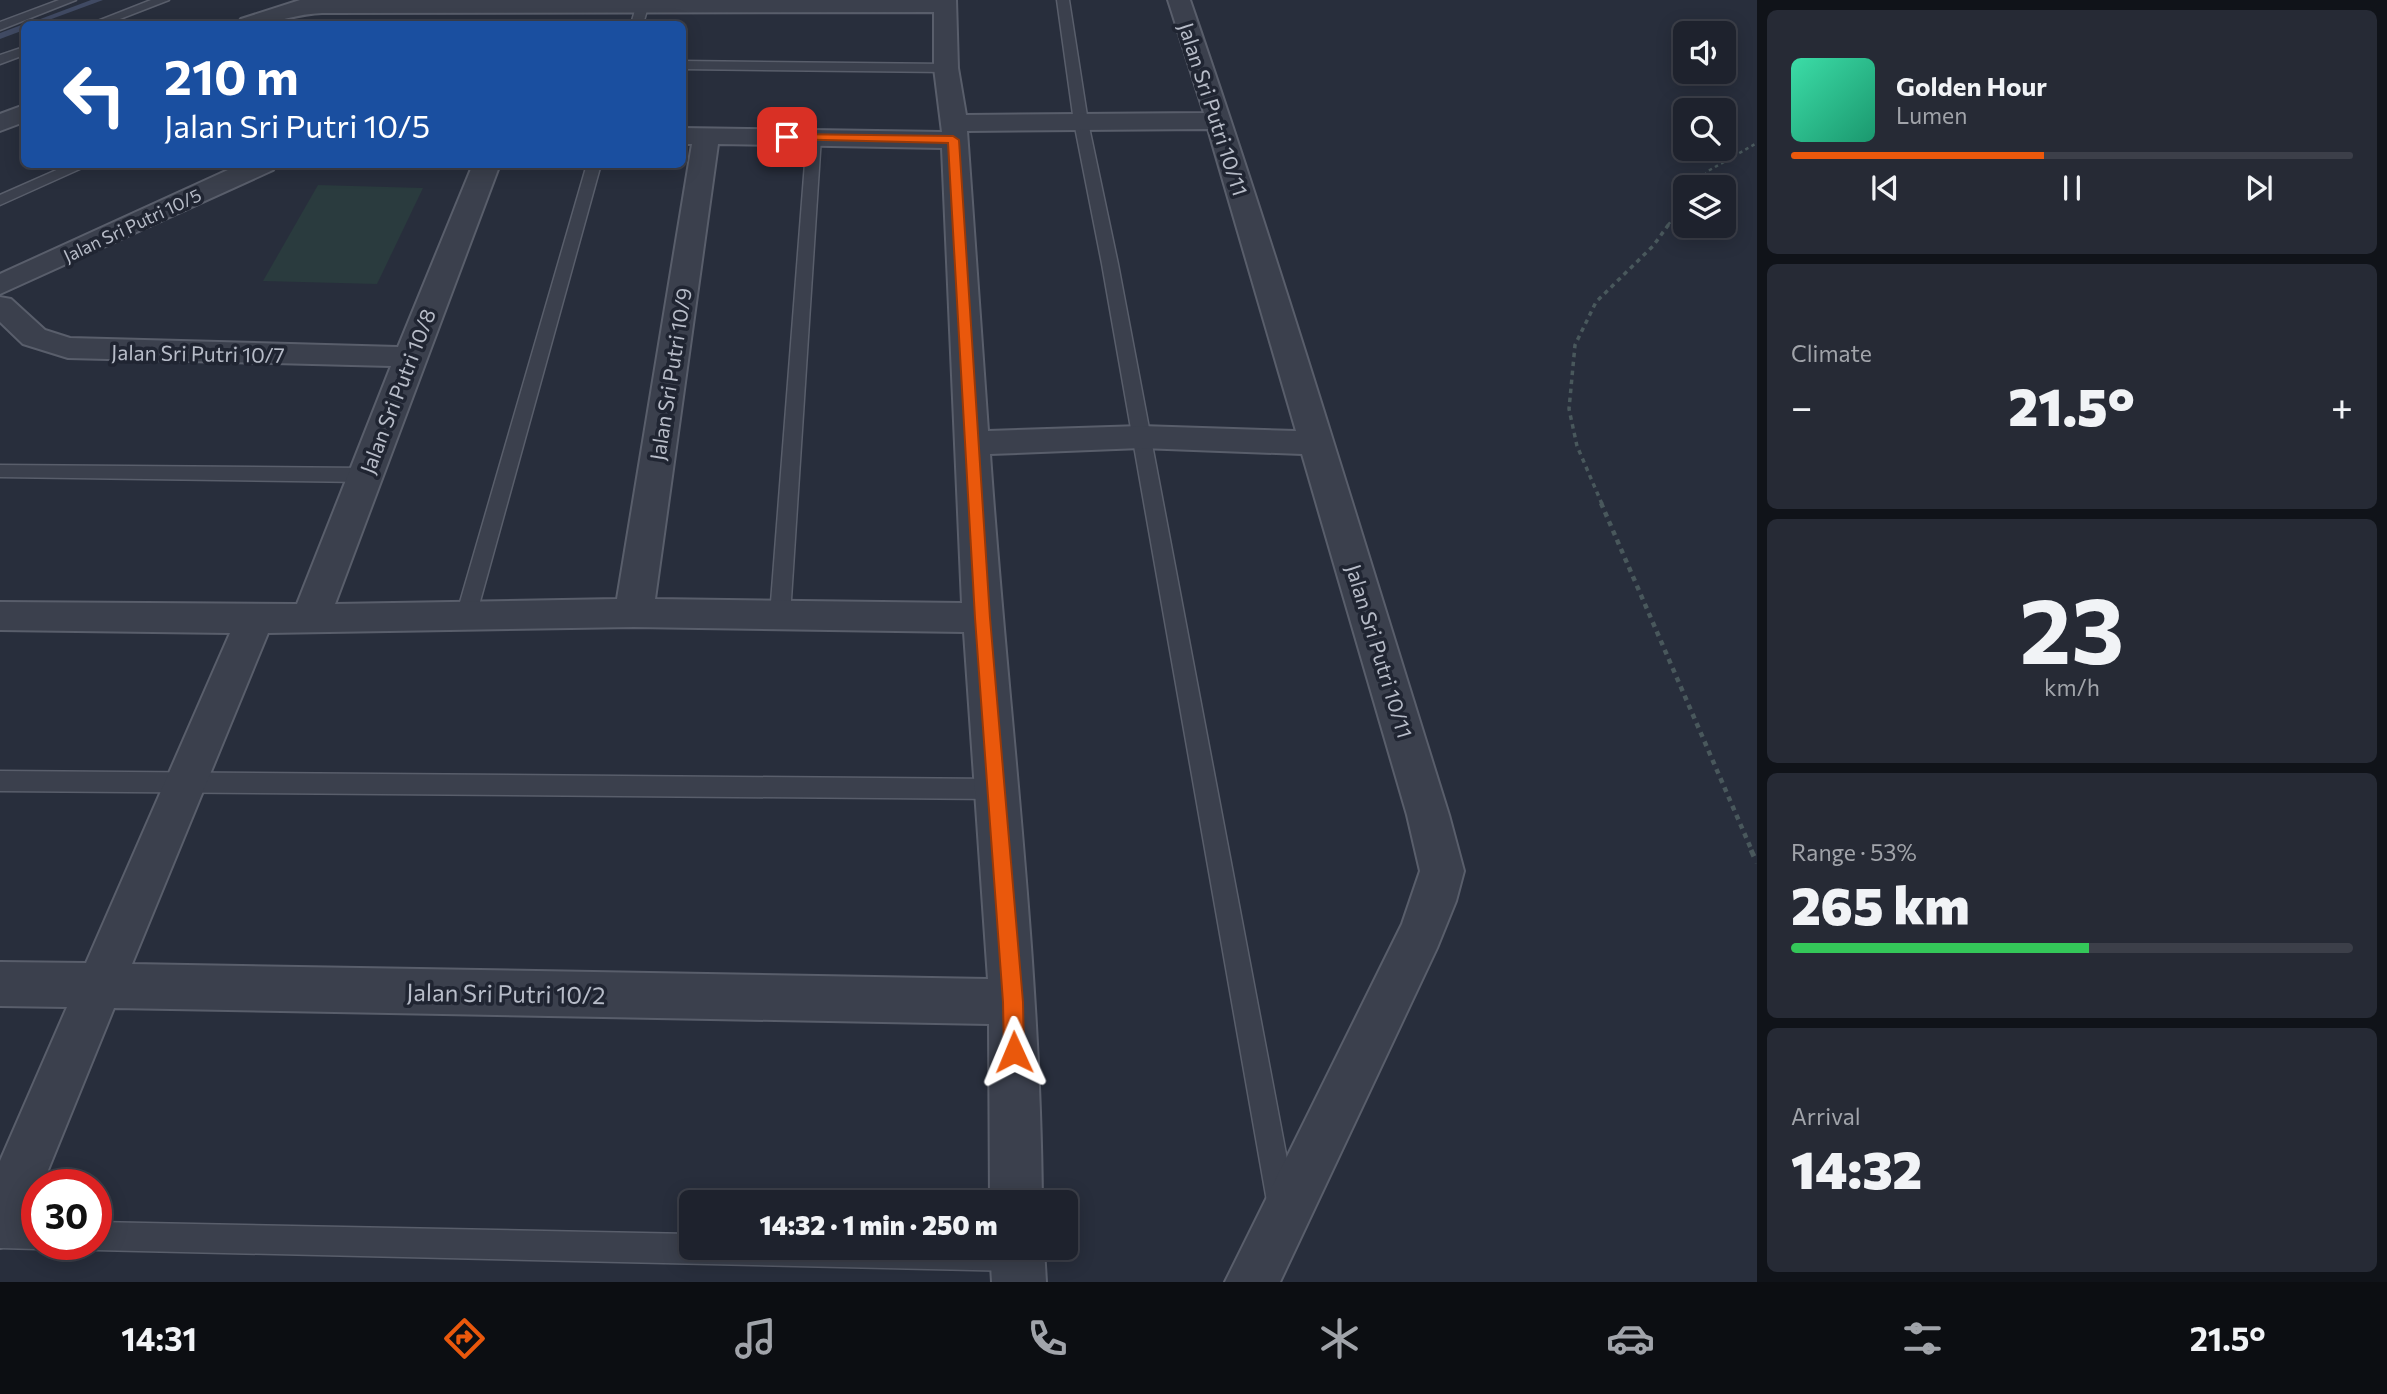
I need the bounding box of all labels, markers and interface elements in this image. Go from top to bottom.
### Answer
street label: Jalan Sri Putri 10/11 [1174,19,1254,199]
map controls [1673,21,1736,238]
button: sound [1673,21,1736,84]
text: 210 m [164,45,299,105]
icon: left [49,49,140,140]
text: Golden Hour [1896,70,2047,101]
button: search [1673,98,1736,161]
text: Lumen [1896,101,1967,129]
text: Jalan Sri Putri 10/5 [164,105,430,145]
pin [757,107,817,167]
icon: arrive [768,118,806,156]
icon: previous [1866,169,1904,207]
icon: pause [2053,169,2091,207]
icon: next [2240,169,2278,207]
button: layers [1673,175,1736,238]
street label: Jalan Sri Putri 10/5 [60,183,204,267]
street label: Jalan Sri Putri 10/9 [644,286,696,462]
street label: Jalan Sri Putri 10/8 [354,305,440,477]
street label: Jalan Sri Putri 10/7 [111,339,285,367]
text: Climate [1791,339,1872,367]
text: 21.5° [2008,373,2135,437]
text: − [1791,382,1813,429]
text: + [2331,382,2353,429]
street label: Jalan Sri Putri 10/11 [1342,561,1418,741]
text: 23 [2020,571,2124,683]
text: km/h [2044,673,2100,701]
text: Range · 53% [1791,838,1917,866]
text: 265 km [1791,872,1970,936]
street label: Jalan Sri Putri 10/2 [406,977,606,1009]
position arrow [977,1015,1051,1089]
text: Arrival [1791,1102,1861,1130]
text: 14:32 [1791,1136,1922,1200]
speed limit sign: 30 [21,1169,112,1260]
text: 14:32 · 1 min · 250 m [760,1209,997,1240]
icon: directions [440,1314,489,1363]
icon: music [731,1314,780,1363]
icon: phone [1023,1314,1072,1363]
icon: climate [1315,1314,1364,1363]
icon: car [1606,1314,1655,1363]
icon: filters [1898,1314,1947,1363]
text: 14:31 [121,1318,197,1358]
text: 21.5° [2190,1318,2266,1358]

